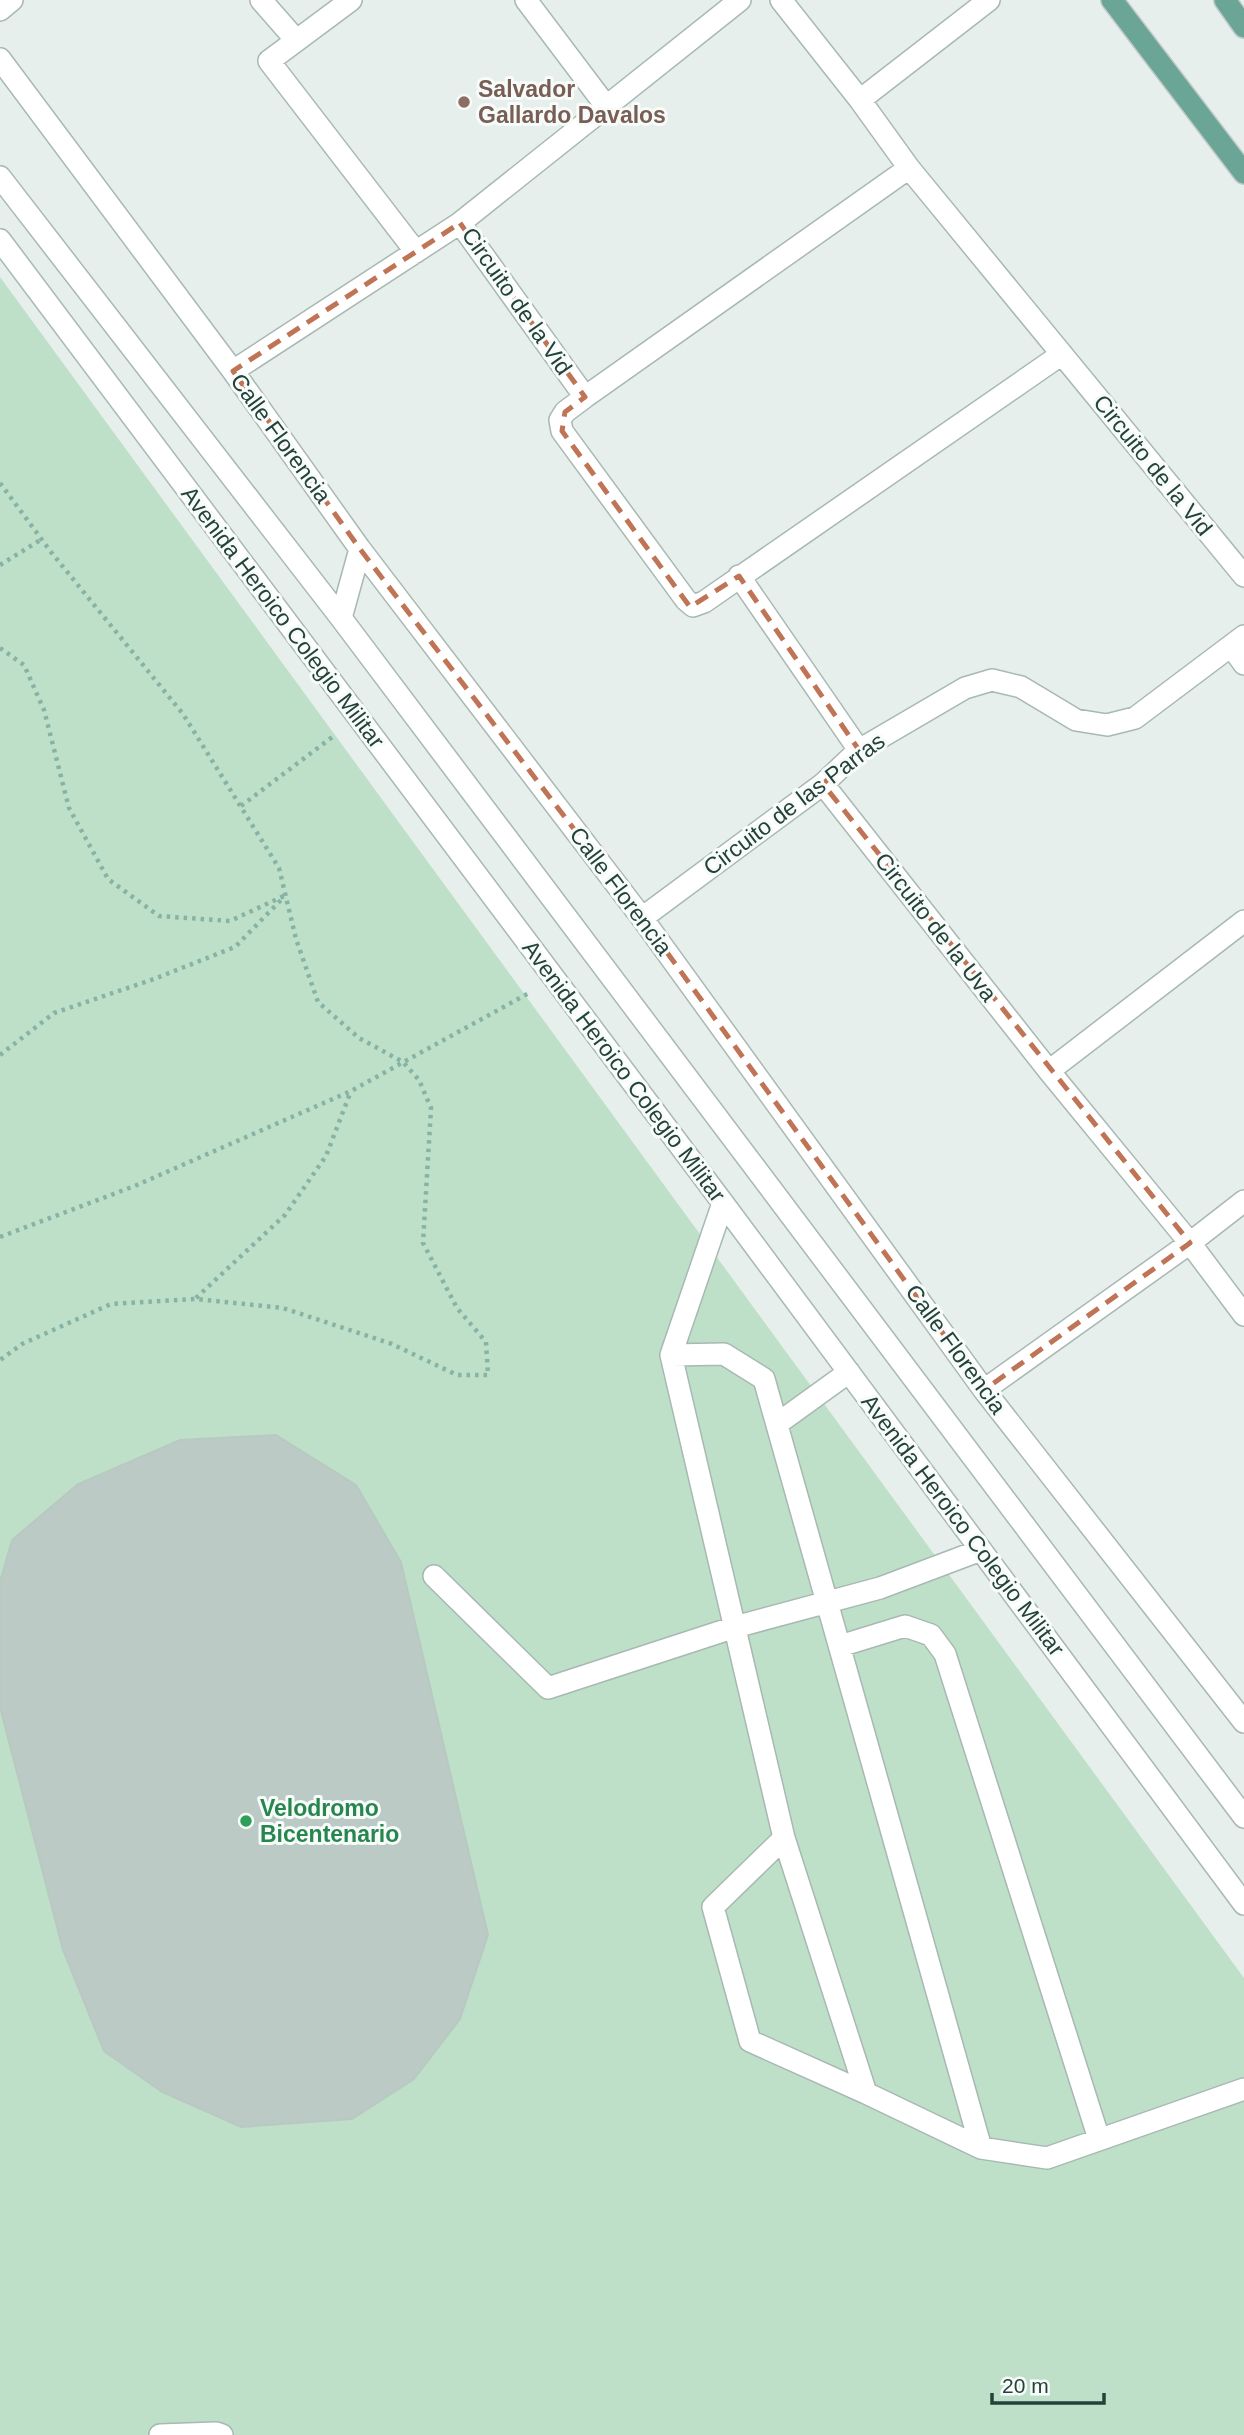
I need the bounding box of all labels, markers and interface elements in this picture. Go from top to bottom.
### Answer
place label: Salvador Gallardo Davalos [478,76,666,128]
marker: Salvador Gallardo Davalos [456,94,472,110]
street label: Circuito de la Vid [457,223,577,379]
street label: Calle Florencia [225,368,337,508]
street label: Circuito de la Vid [1088,389,1218,541]
street label: Avenida Heroico Colegio Militar [176,481,390,753]
street label: Circuito de las Parras [698,727,890,881]
street label: Calle Florencia [564,822,678,960]
street label: Circuito de la Uva [870,847,1002,1007]
street label: Avenida Heroico Colegio Militar [517,935,731,1207]
street label: Calle Florencia [900,1279,1012,1419]
street label: Avenida Heroico Colegio Militar [856,1389,1070,1661]
place label: Velodromo Bicentenario [260,1795,399,1847]
marker: Velodromo Bicentenario [238,1813,254,1829]
scale bar [992,2362,1104,2406]
text: 20 m [1002,2374,1049,2397]

